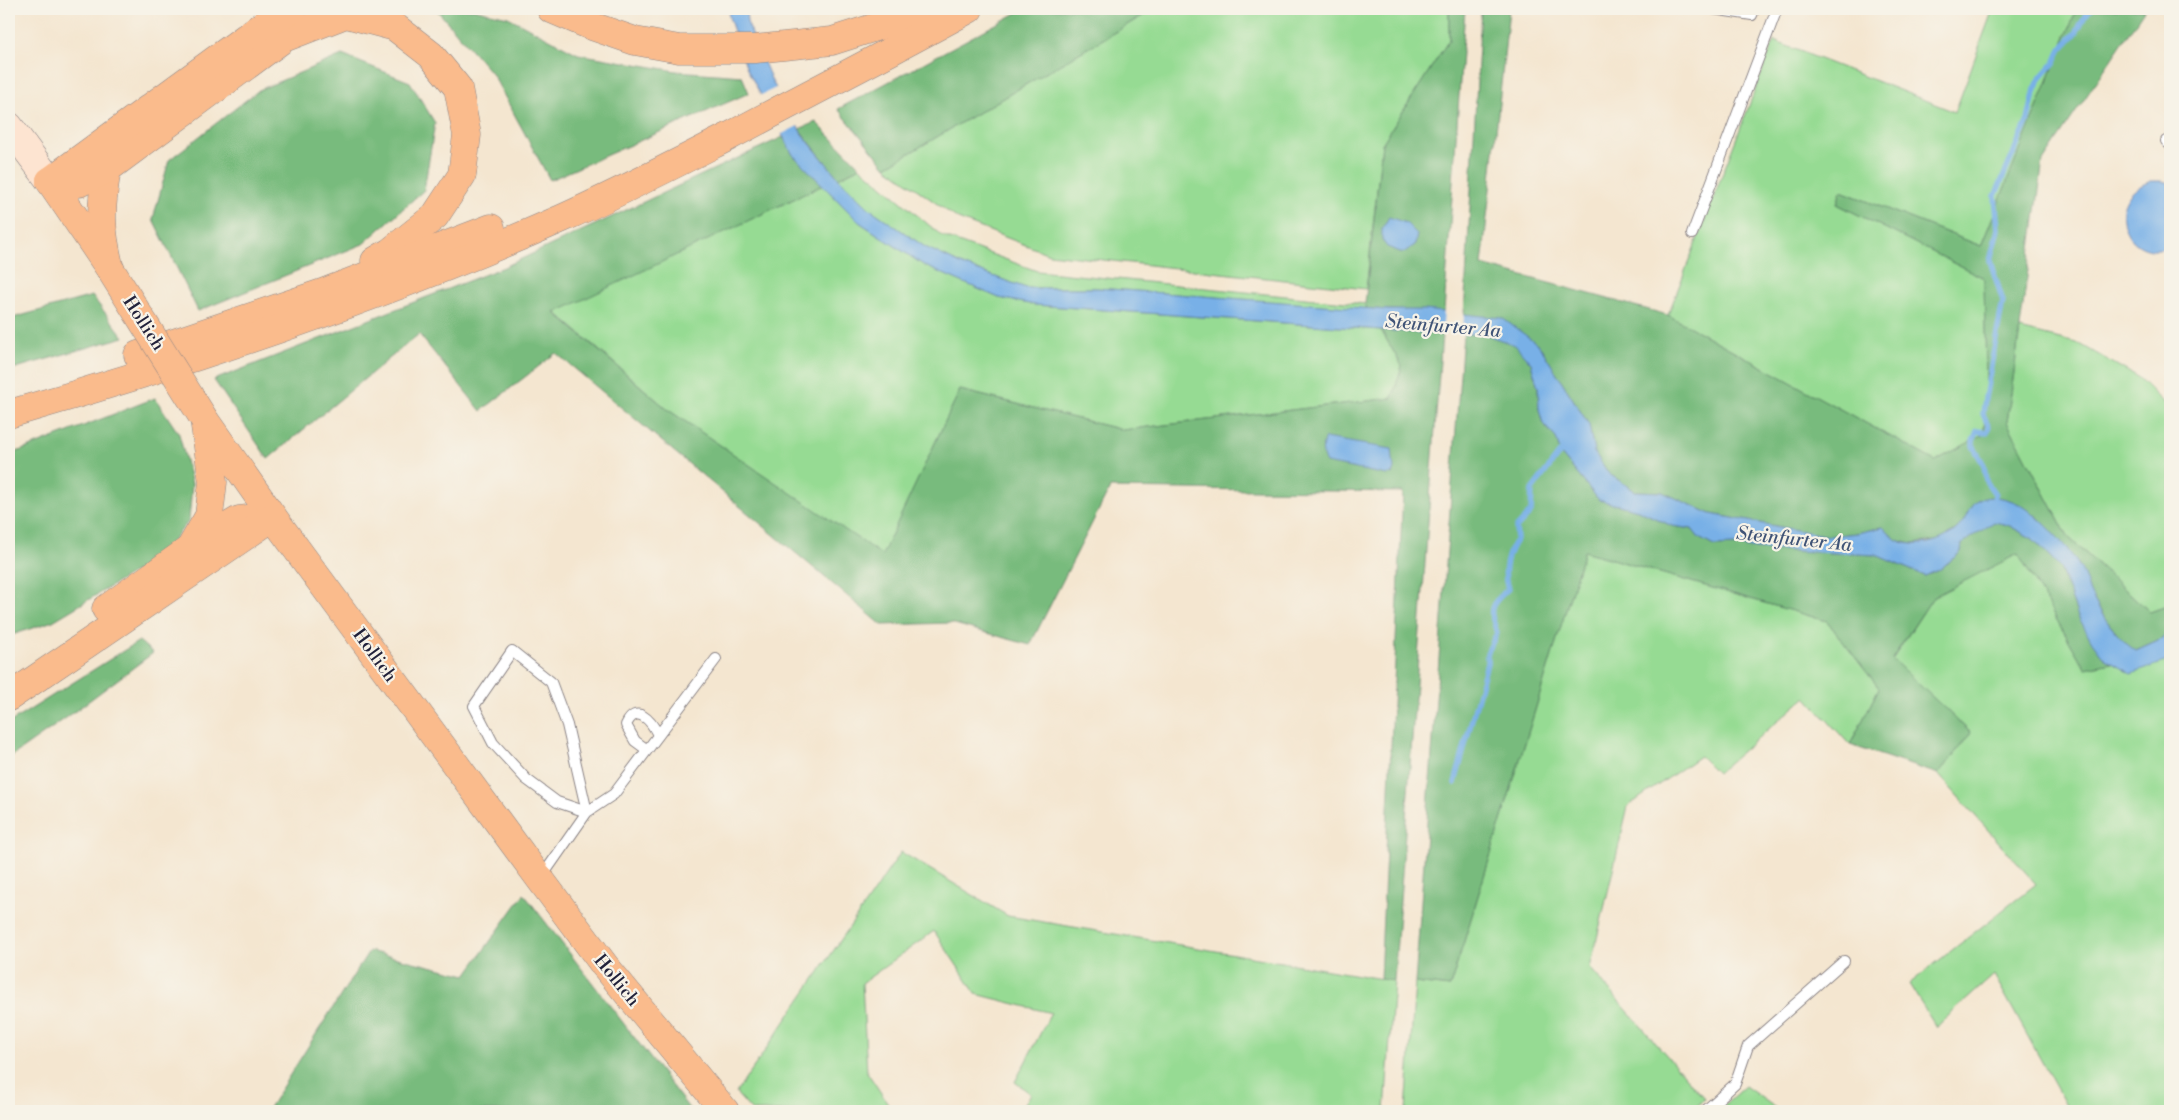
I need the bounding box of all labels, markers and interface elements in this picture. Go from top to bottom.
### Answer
street label: Hollich [117,292,170,355]
water label: Steinfurter Aa [1384,309,1502,343]
water label: Steinfurter Aa [1735,521,1853,557]
street label: Hollich [347,624,402,687]
street label: Hollich [589,949,645,1011]

